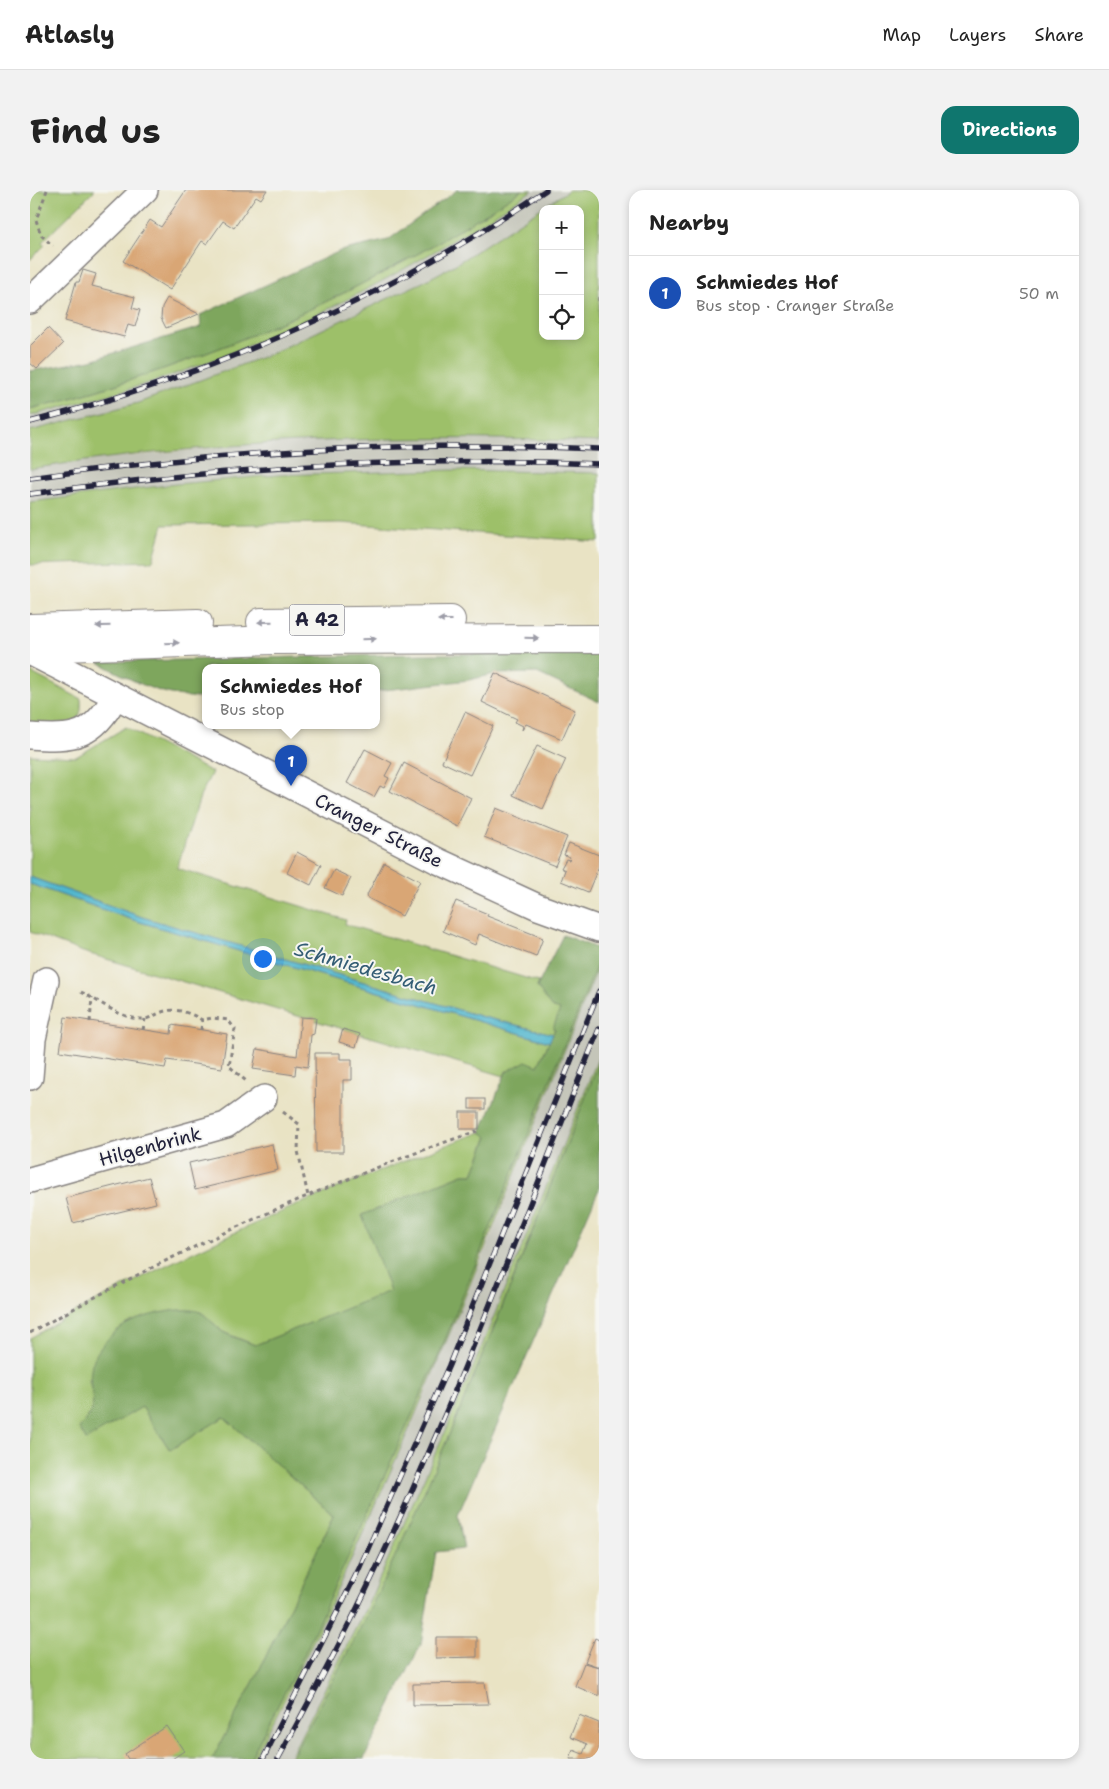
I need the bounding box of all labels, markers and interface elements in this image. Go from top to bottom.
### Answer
text: Atlasly [25,19,115,51]
text: Map [883,23,921,47]
text: Layers [949,23,1006,47]
text: Share [1034,23,1084,47]
button: Directions [941,106,1079,154]
text: Find us [30,107,161,154]
map controls [539,205,584,340]
button: + [539,205,584,250]
text: Nearby [649,209,729,237]
button: − [539,250,584,295]
text: Schmiedes Hof [696,270,838,295]
text: 1 [661,283,669,304]
text: 50 m [1019,283,1059,304]
button: locate [539,295,584,340]
text: Bus stop · Cranger Straße [696,295,894,316]
road number: A 42 [290,604,344,636]
one-way arrow [437,616,453,624]
one-way arrow [257,618,273,626]
one-way arrow [95,622,111,630]
one-way arrow [524,634,540,642]
one-way arrow [362,635,378,643]
one-way arrow [164,639,180,647]
popup [202,664,380,729]
text: Schmiedes Hof [220,674,362,699]
text: Bus stop [220,699,285,720]
pin: 1 [275,745,307,786]
street label: Cranger Straße [310,787,447,874]
water label: Schmiedesbach [292,935,440,1001]
your location [250,946,276,972]
street label: Hilgenbrink [96,1121,204,1172]

